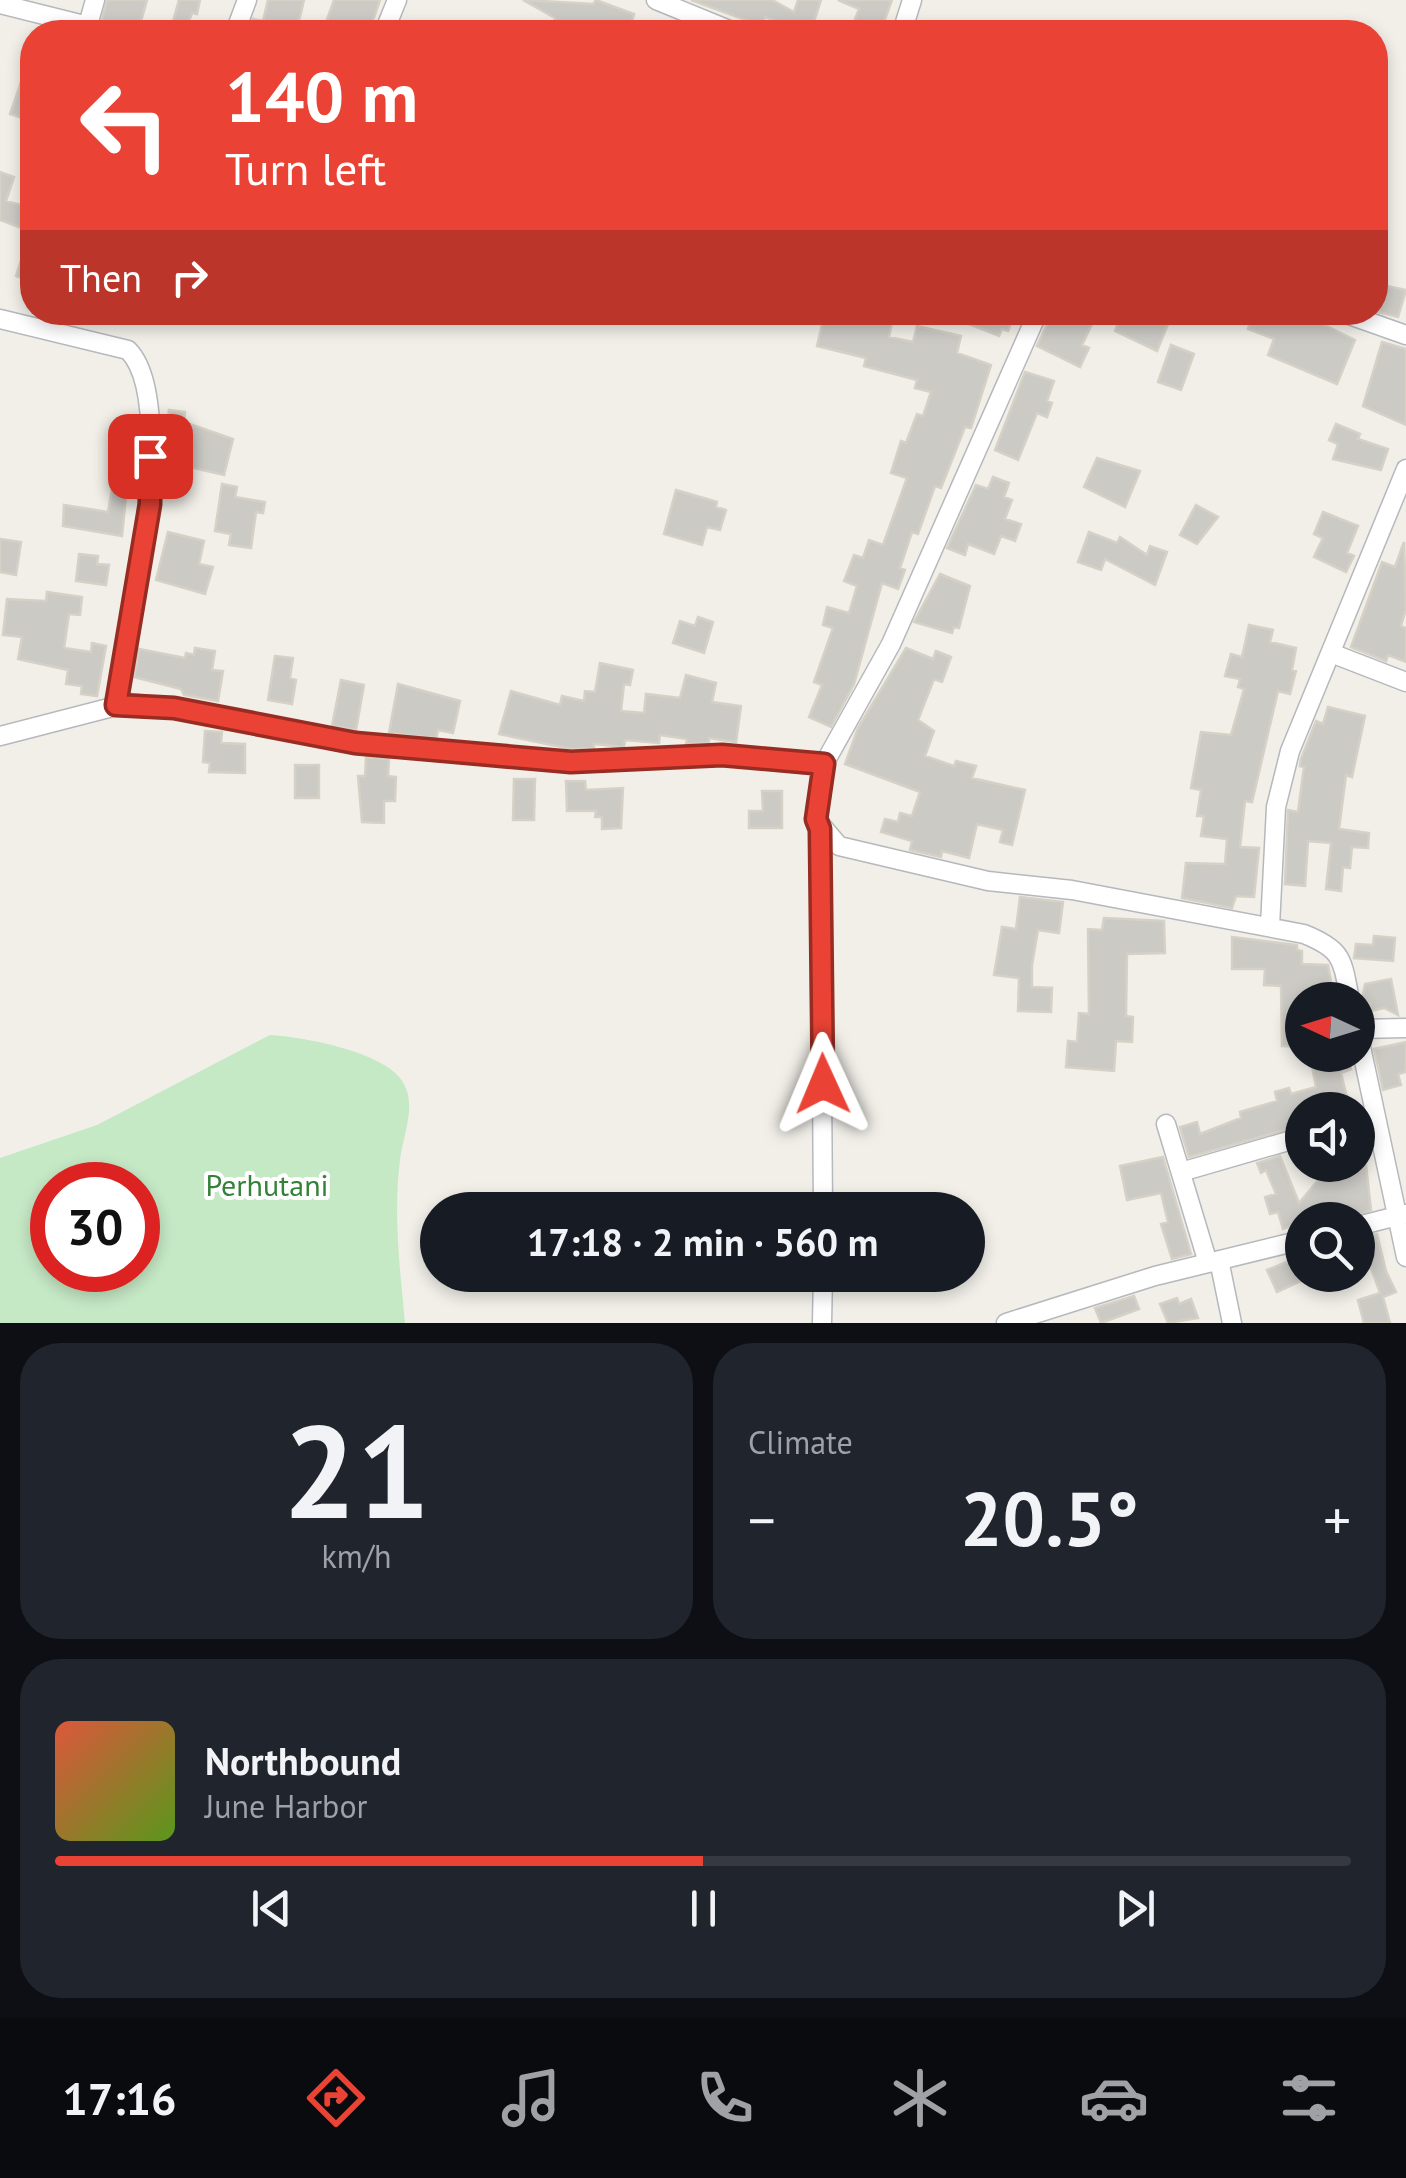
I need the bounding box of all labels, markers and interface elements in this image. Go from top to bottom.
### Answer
text: 140 m [225,51,418,141]
icon: left [60,60,190,190]
text: Turn left [225,139,386,197]
icon: right [162,250,217,305]
text: Then [60,253,142,302]
pin [108,414,193,499]
icon: arrive [123,429,178,484]
north arrow [1285,982,1375,1072]
map controls [1285,982,1375,1292]
position arrow [771,1032,875,1136]
button: sound [1285,1092,1375,1182]
speed limit sign: 30 [30,1162,160,1292]
park label: Perhutani [205,1165,329,1204]
button: search [1285,1202,1375,1292]
text: 17:18 · 2 min · 560 m [527,1217,878,1266]
text: 21 [283,1386,430,1554]
text: Climate [748,1421,853,1463]
text: 20.5° [960,1470,1139,1567]
text: − [748,1484,776,1555]
text: + [1323,1484,1351,1555]
text: km/h [321,1535,392,1577]
text: Northbound [205,1736,401,1785]
text: June Harbor [205,1785,367,1827]
icon: previous [244,1881,299,1936]
icon: pause [676,1881,731,1936]
icon: next [1108,1881,1163,1936]
icon: directions [301,2063,371,2133]
icon: music [496,2063,566,2133]
icon: phone [690,2063,760,2133]
icon: climate [885,2063,955,2133]
icon: car [1079,2063,1149,2133]
icon: filters [1274,2063,1344,2133]
text: 17:16 [62,2069,176,2127]

